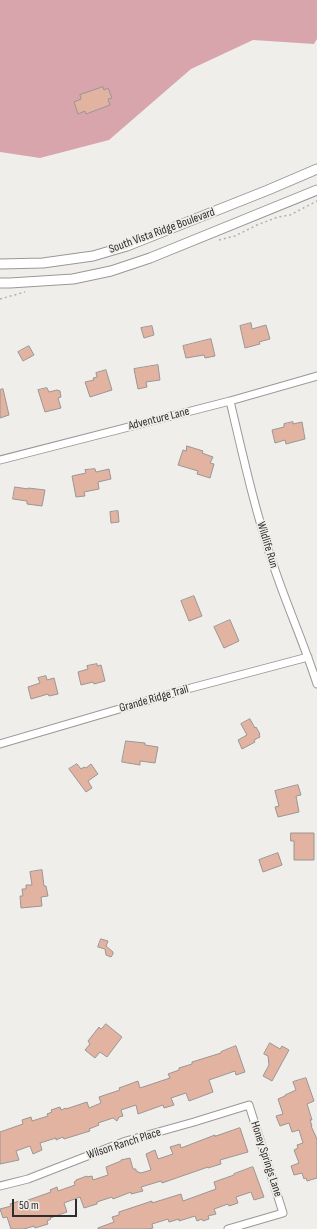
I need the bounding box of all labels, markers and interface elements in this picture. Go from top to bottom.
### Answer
street label: South Vista Ridge Boulevard [107,205,217,257]
street label: Adventure Lane [127,404,191,434]
street label: Wildlife Run [253,520,281,570]
street label: Grande Ridge Trail [118,682,190,716]
street label: Honey Springs Lane [247,1119,285,1199]
street label: Wilson Ranch Place [85,1125,163,1163]
scale bar [14,1191,79,1217]
text: 50 m [19,1198,39,1213]

